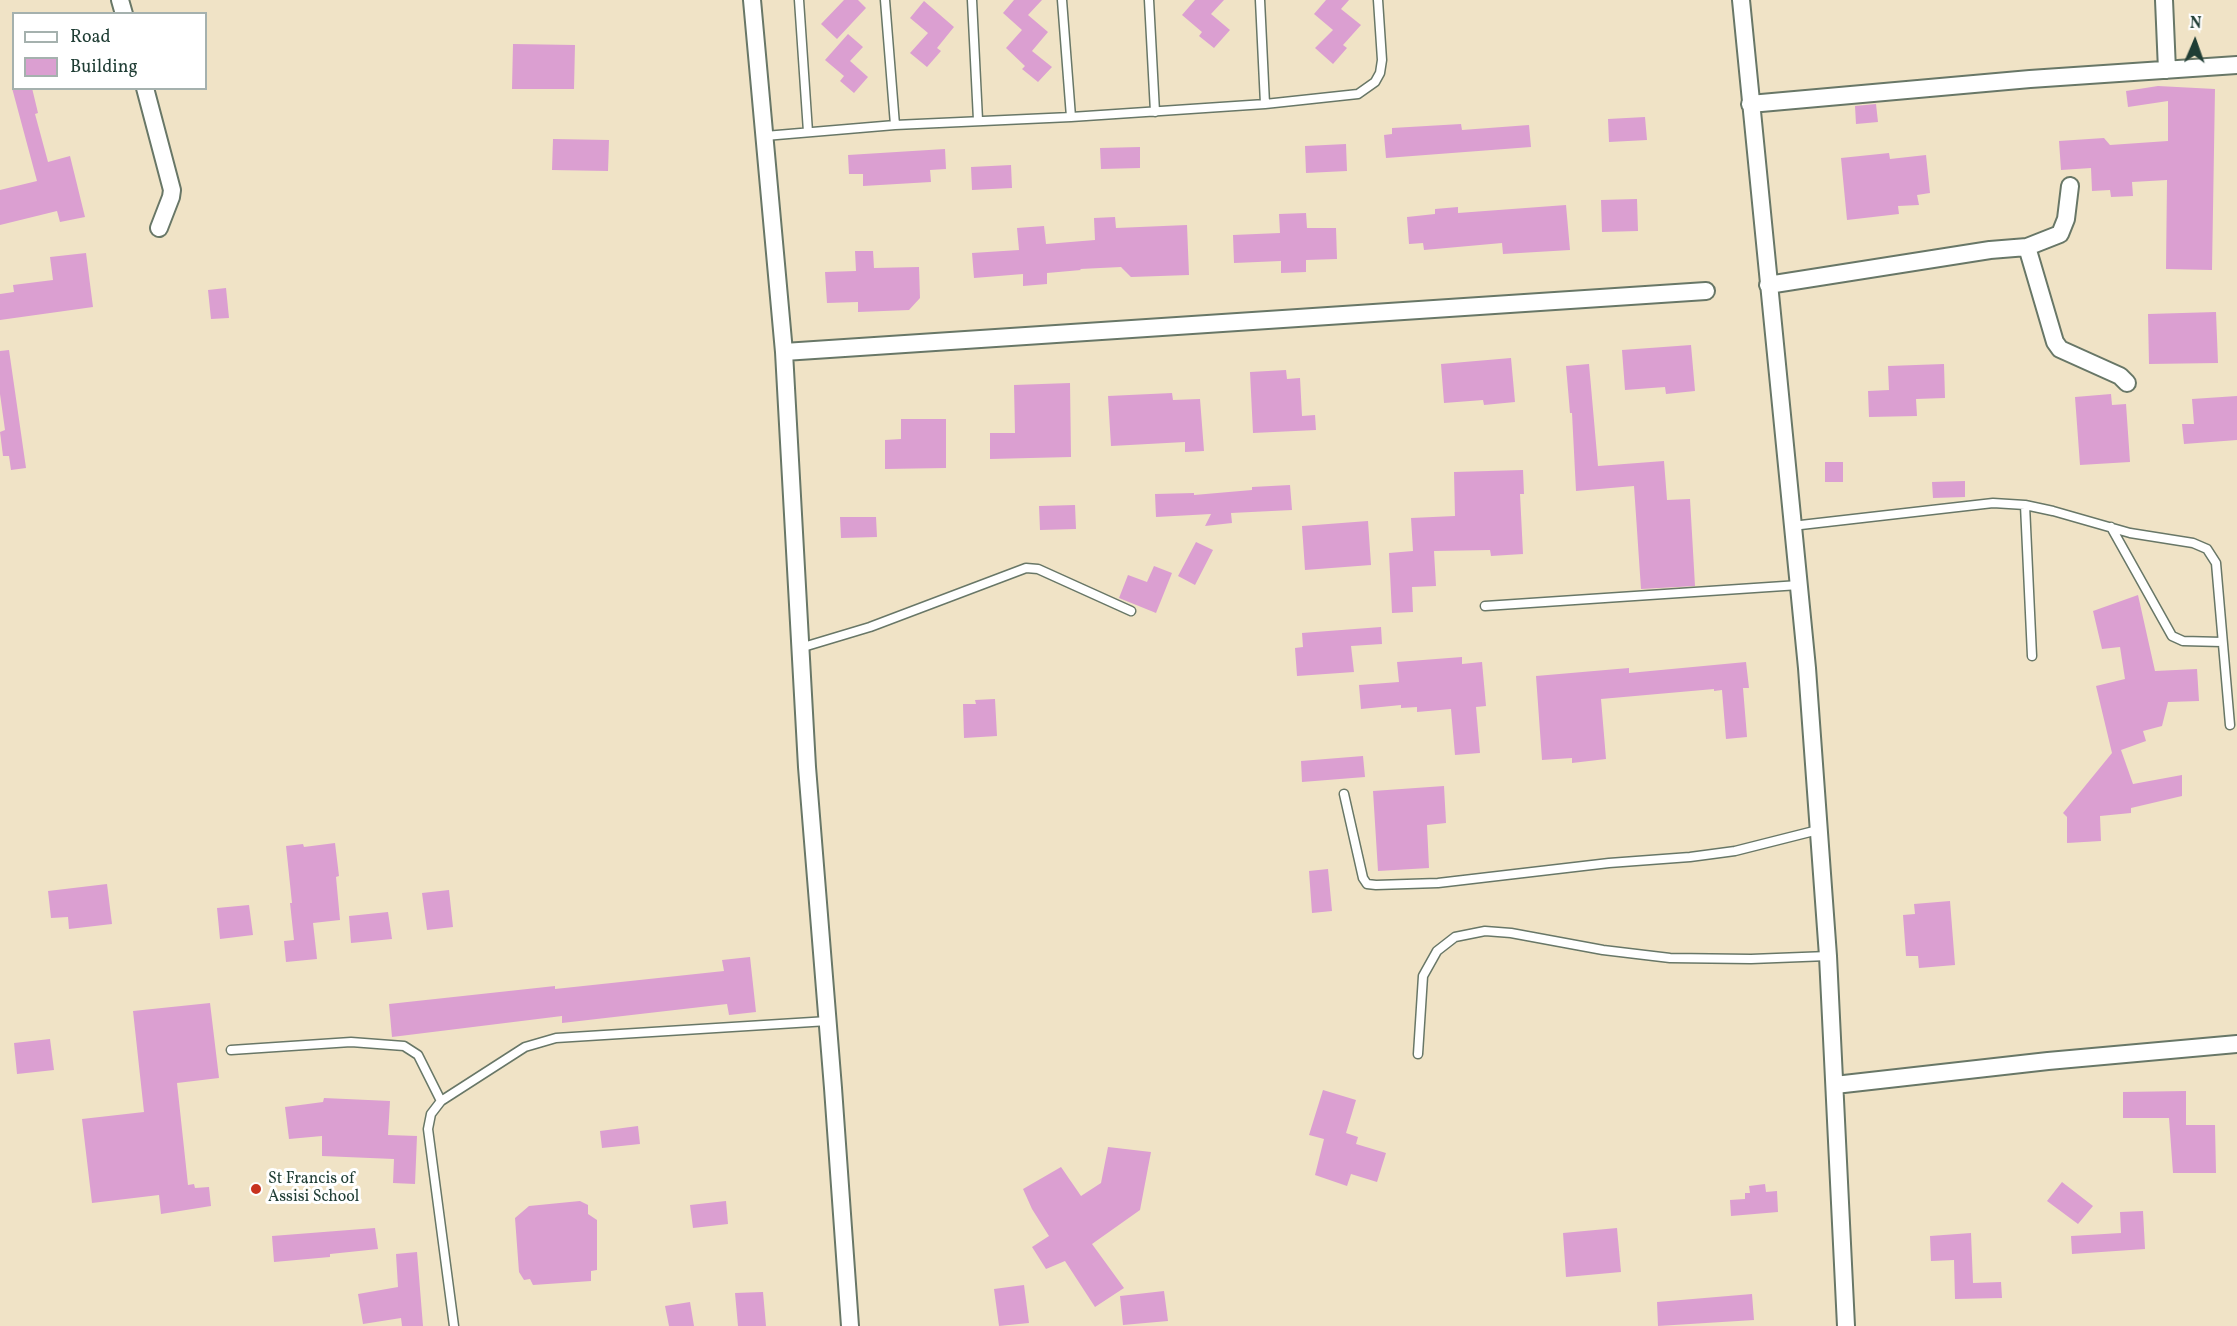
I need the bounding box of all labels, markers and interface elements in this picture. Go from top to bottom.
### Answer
legend [12,12,207,90]
north arrow [2165,12,2225,72]
text: N [2189,13,2202,35]
text: Road [70,25,111,50]
text: Building [70,55,138,80]
place label: St Francis of Assisi School [268,1170,359,1208]
marker: St Francis of Assisi School [249,1182,263,1196]

